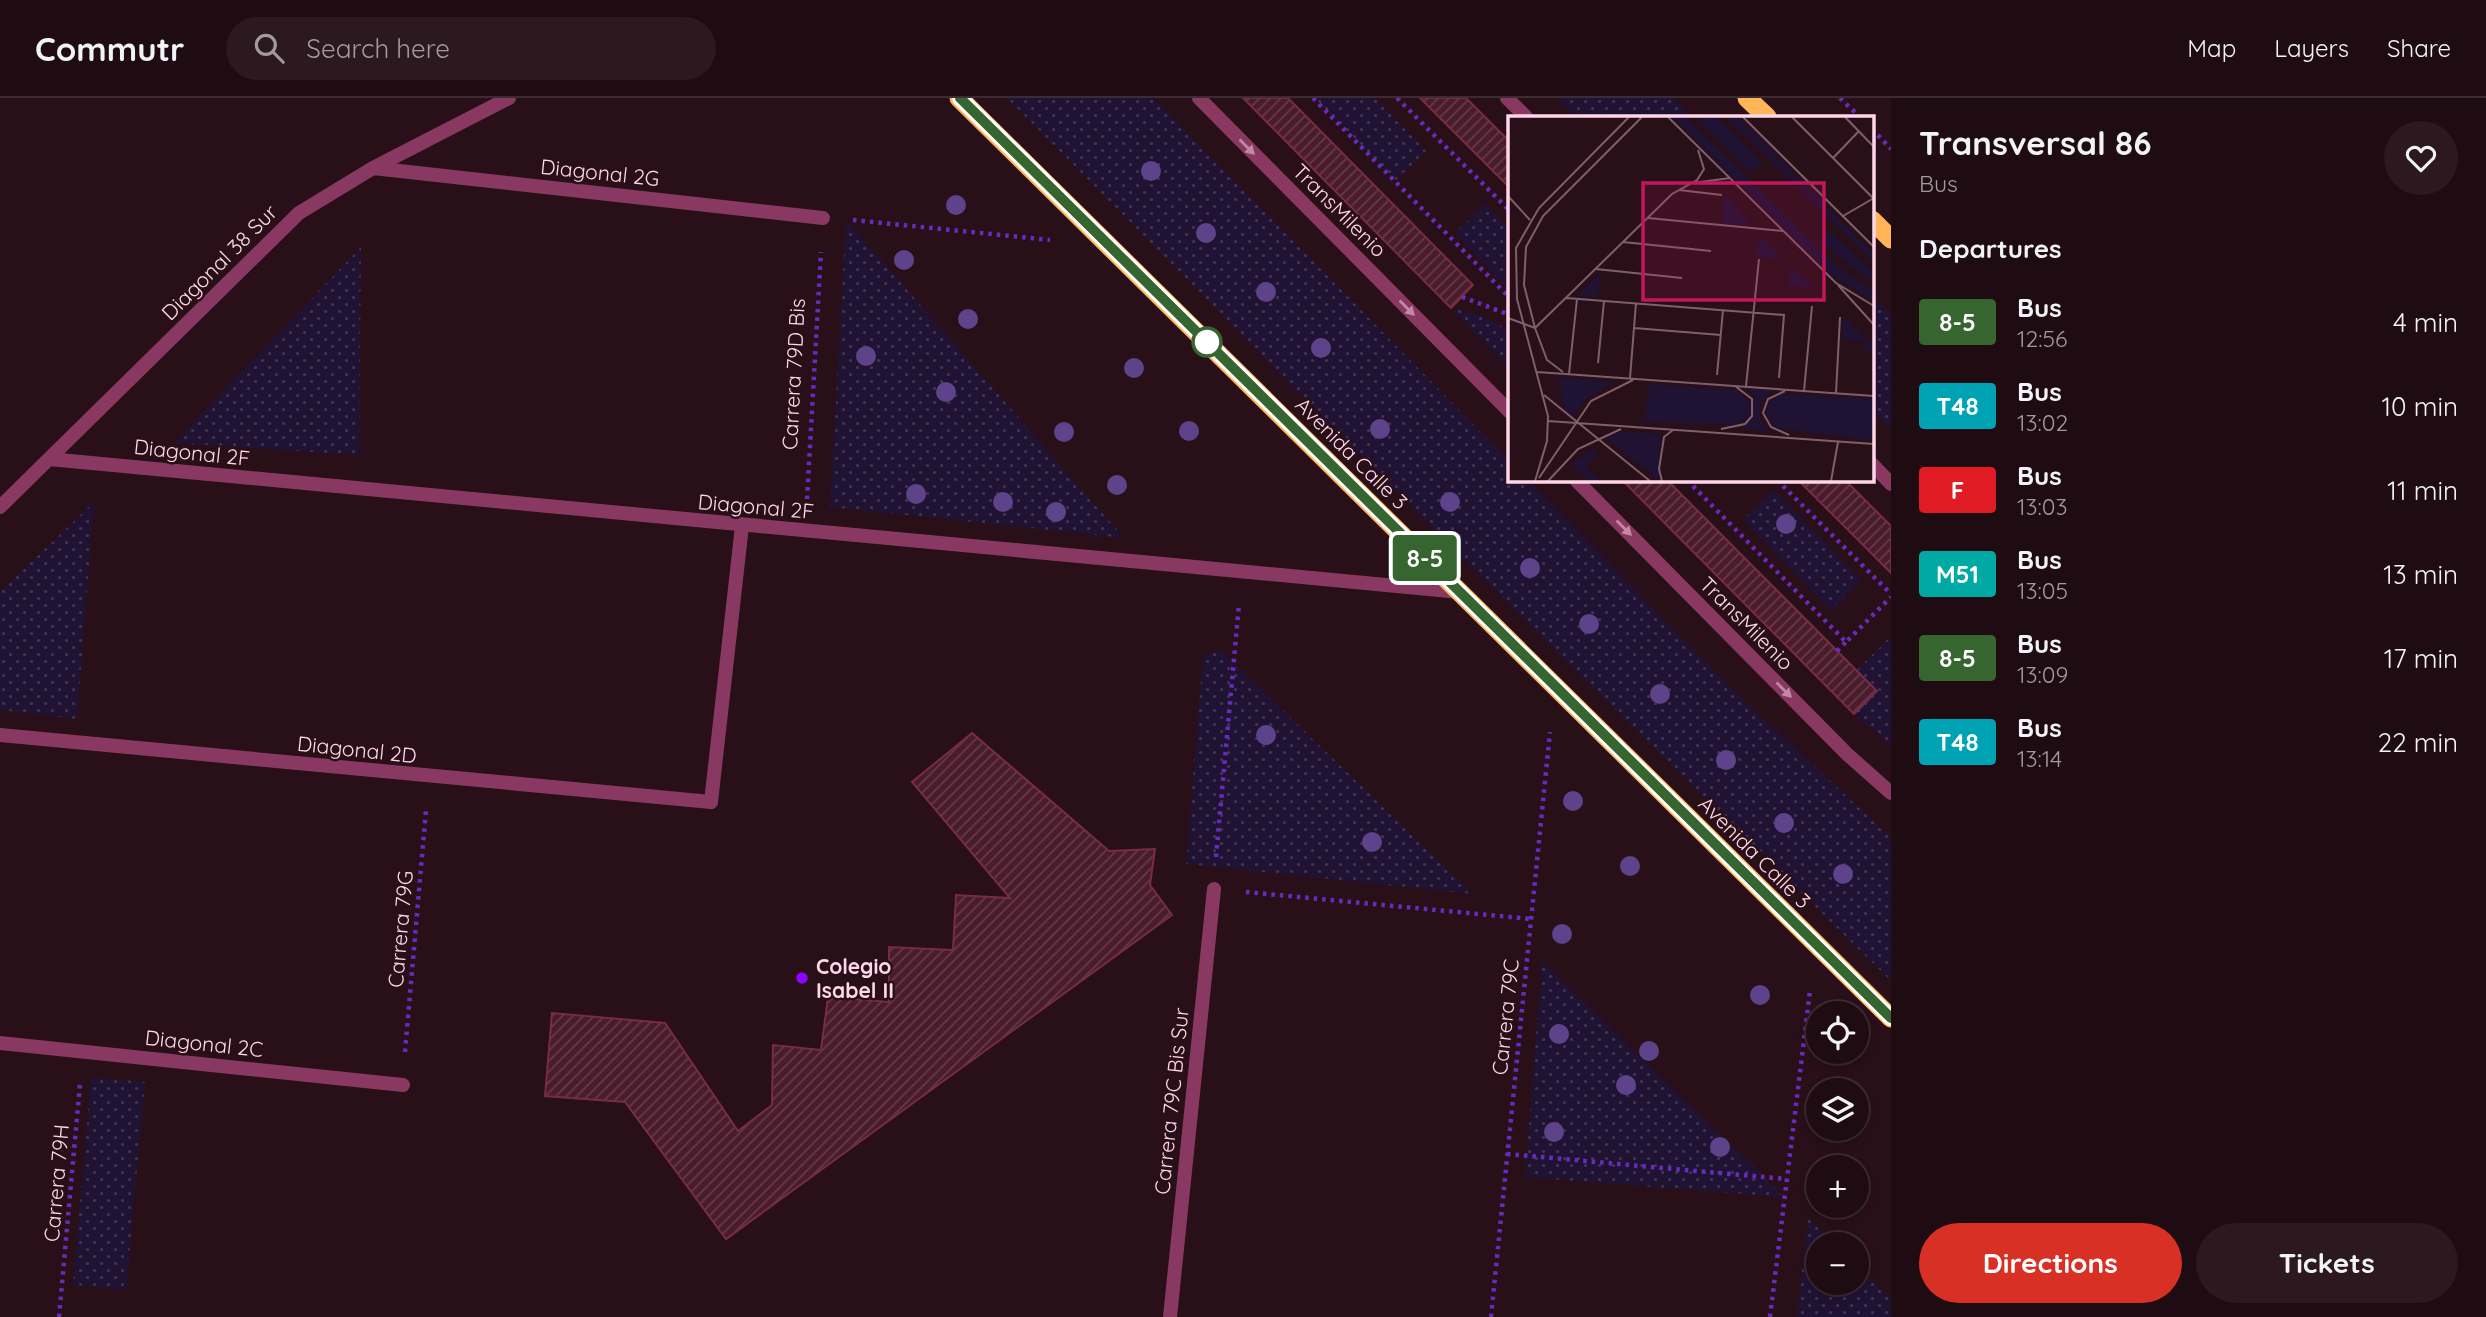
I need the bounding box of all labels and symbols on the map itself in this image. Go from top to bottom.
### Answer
inset map [1508,116,1874,481]
one-way arrow [1239,138,1256,155]
street label: Diagonal 2G [539,153,661,191]
street label: TransMilenio [1288,158,1392,262]
street label: Diagonal 38 Sur [156,199,282,325]
street label: Carrera 79D Bis [776,298,810,450]
one-way arrow [1399,300,1416,317]
unlabelled marker [1192,327,1222,357]
street label: Avenida Calle 3 [1290,391,1414,515]
street label: Diagonal 2F [133,433,251,471]
street label: Diagonal 2F [697,488,815,524]
one-way arrow [1616,519,1632,536]
line badge: 8-5 [1385,535,1465,581]
street label: TransMilenio [1695,571,1799,675]
one-way arrow [1776,682,1792,698]
street label: Diagonal 2D [296,730,418,768]
street label: Avenida Calle 3 [1693,790,1817,914]
street label: Carrera 79G [382,869,418,989]
place label: Colegio Isabel II [816,953,894,1003]
street label: Carrera 79C [1486,957,1524,1076]
marker: Colegio Isabel II [794,970,810,986]
street label: Carrera 79C Bis Sur [1148,1006,1194,1196]
street label: Diagonal 2C [144,1024,265,1062]
street label: Carrera 79H [38,1123,74,1243]

